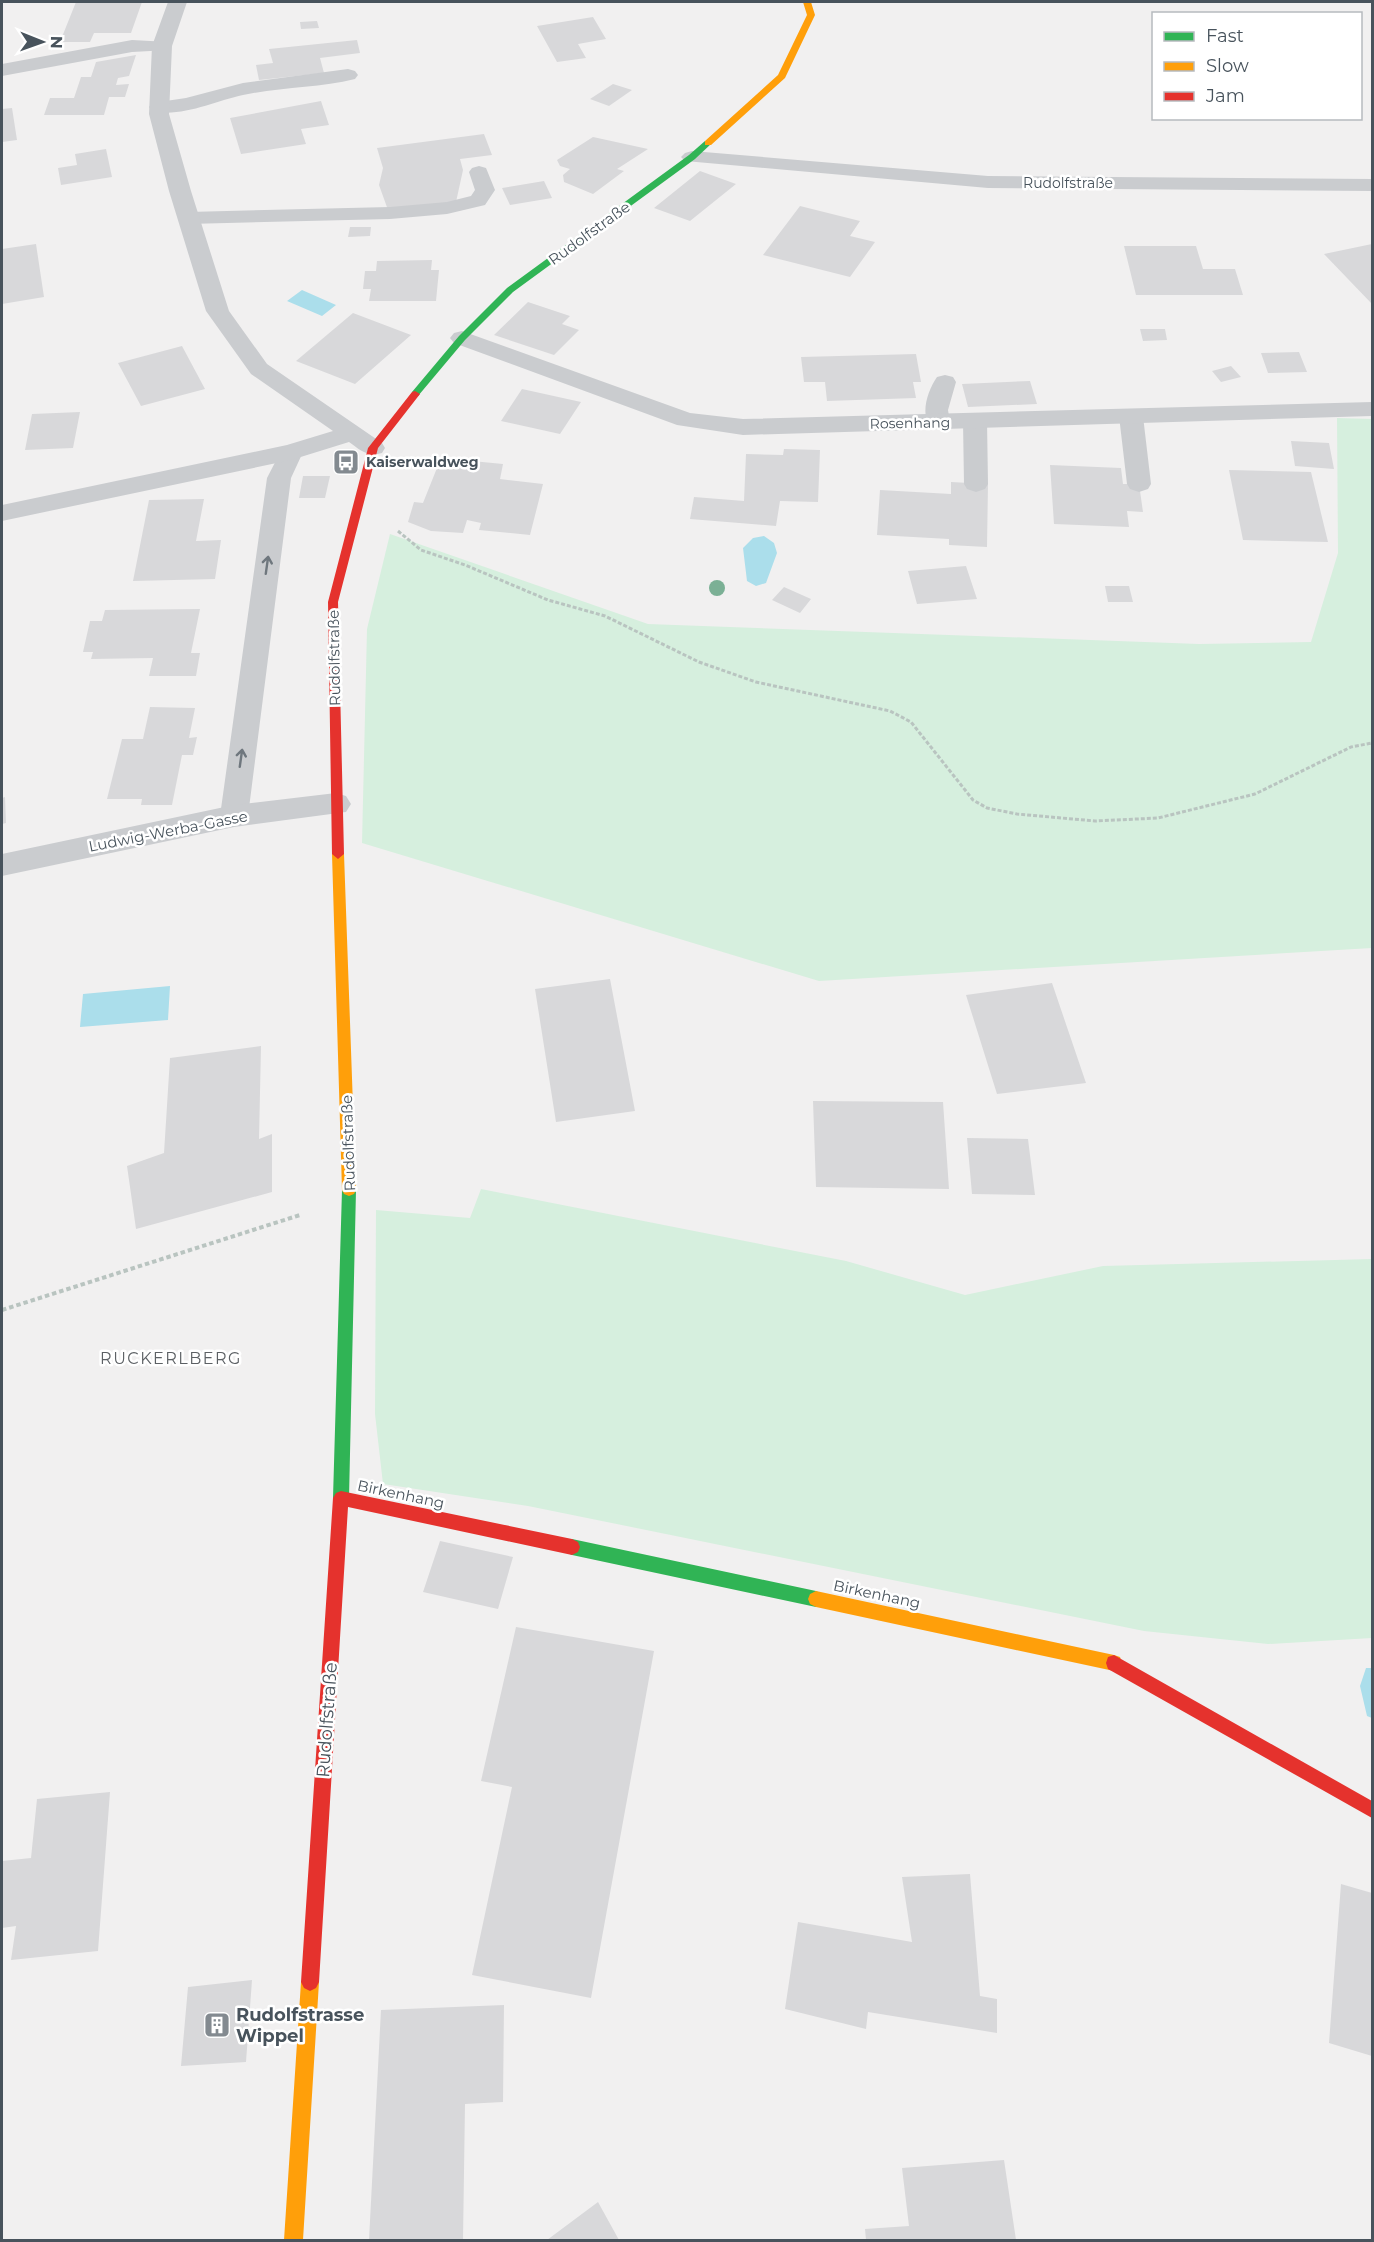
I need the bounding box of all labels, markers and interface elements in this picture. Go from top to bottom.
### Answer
north arrow [12,12,72,72]
legend [1152,12,1362,120]
text: Fast [1206,25,1244,47]
text: N [47,36,66,49]
text: Slow [1206,55,1249,77]
text: Jam [1205,85,1245,107]
street label: Rudolfstraße [1023,174,1113,192]
street label: Rudolfstraße [544,197,634,269]
street label: Rosenhang [870,413,950,433]
bus stop icon: Kaiserwaldweg [331,447,361,477]
place label: Kaiserwaldweg [366,453,478,471]
one-way arrow [262,556,273,575]
street label: Rudolfstraße [324,610,344,706]
one-way arrow [236,749,247,769]
street label: Ludwig-Werba-Gasse [87,806,249,856]
street label: Rudolfstraße [337,1095,359,1191]
district label: RUCKERLBERG [100,1349,242,1368]
street label: Birkenhang [356,1476,446,1512]
street label: Birkenhang [832,1576,922,1612]
street label: Rudolfstraße [312,1661,342,1778]
place label: Rudolfstrasse Wippel [236,2004,364,2047]
building icon: Rudolfstrasse Wippel [202,2010,232,2040]

